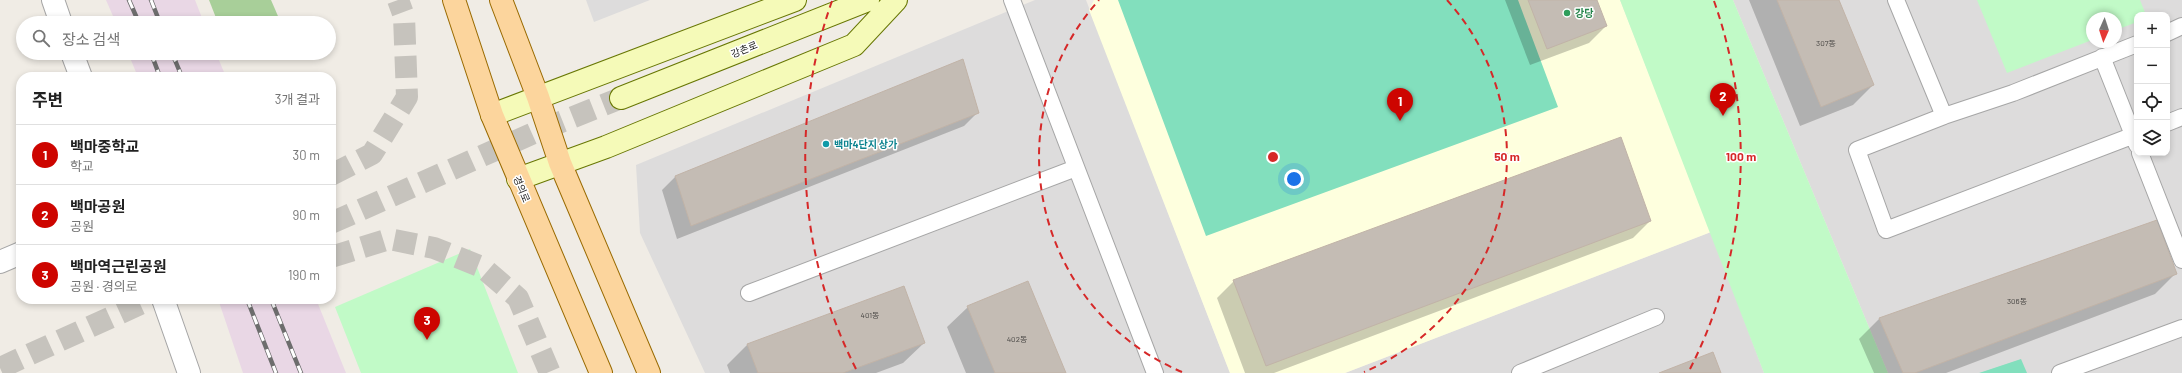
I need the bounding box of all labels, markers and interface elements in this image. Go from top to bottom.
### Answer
place label: 강당 [1575,7,1593,19]
marker: 강당 [1562,8,1572,18]
north arrow [2086,12,2122,48]
map controls [2134,12,2170,156]
button: + [2134,12,2170,48]
search box [16,16,336,60]
icon: search [30,27,52,49]
text: 장소 검색 [62,30,120,48]
street label: 강촌로 [729,38,759,60]
house number: 307동 [1816,38,1836,48]
button: − [2134,48,2170,84]
pin: 2 [1710,83,1736,116]
button: locate [2134,84,2170,120]
pin: 1 [1387,88,1413,121]
text: 주변 [32,89,63,109]
text: 3개 결과 [275,91,320,107]
button: layers [2134,120,2170,156]
text: 백마중학교 [70,137,139,155]
place label: 백마4단지 상가 [834,138,898,150]
marker: 백마4단지 상가 [821,139,831,149]
text: 1 [43,147,47,163]
text: 30 m [293,147,320,163]
text: 50 m [1494,149,1520,163]
text: 100 m [1726,149,1756,163]
centre of rings [1266,150,1280,164]
text: 학교 [70,158,94,174]
your location [1284,169,1304,189]
street label: 경의로 [511,174,533,204]
text: 백마공원 [70,197,125,215]
text: 2 [41,207,49,223]
text: 90 m [293,207,320,223]
text: 공원 [70,218,94,234]
text: 백마역근린공원 [70,257,167,275]
text: 3 [41,267,49,283]
text: 190 m [288,267,320,283]
text: 공원 · 경의로 [70,278,138,294]
house number: 306동 [2007,296,2027,306]
pin: 3 [414,307,440,340]
house number: 401동 [861,310,879,320]
house number: 402동 [1007,334,1027,344]

